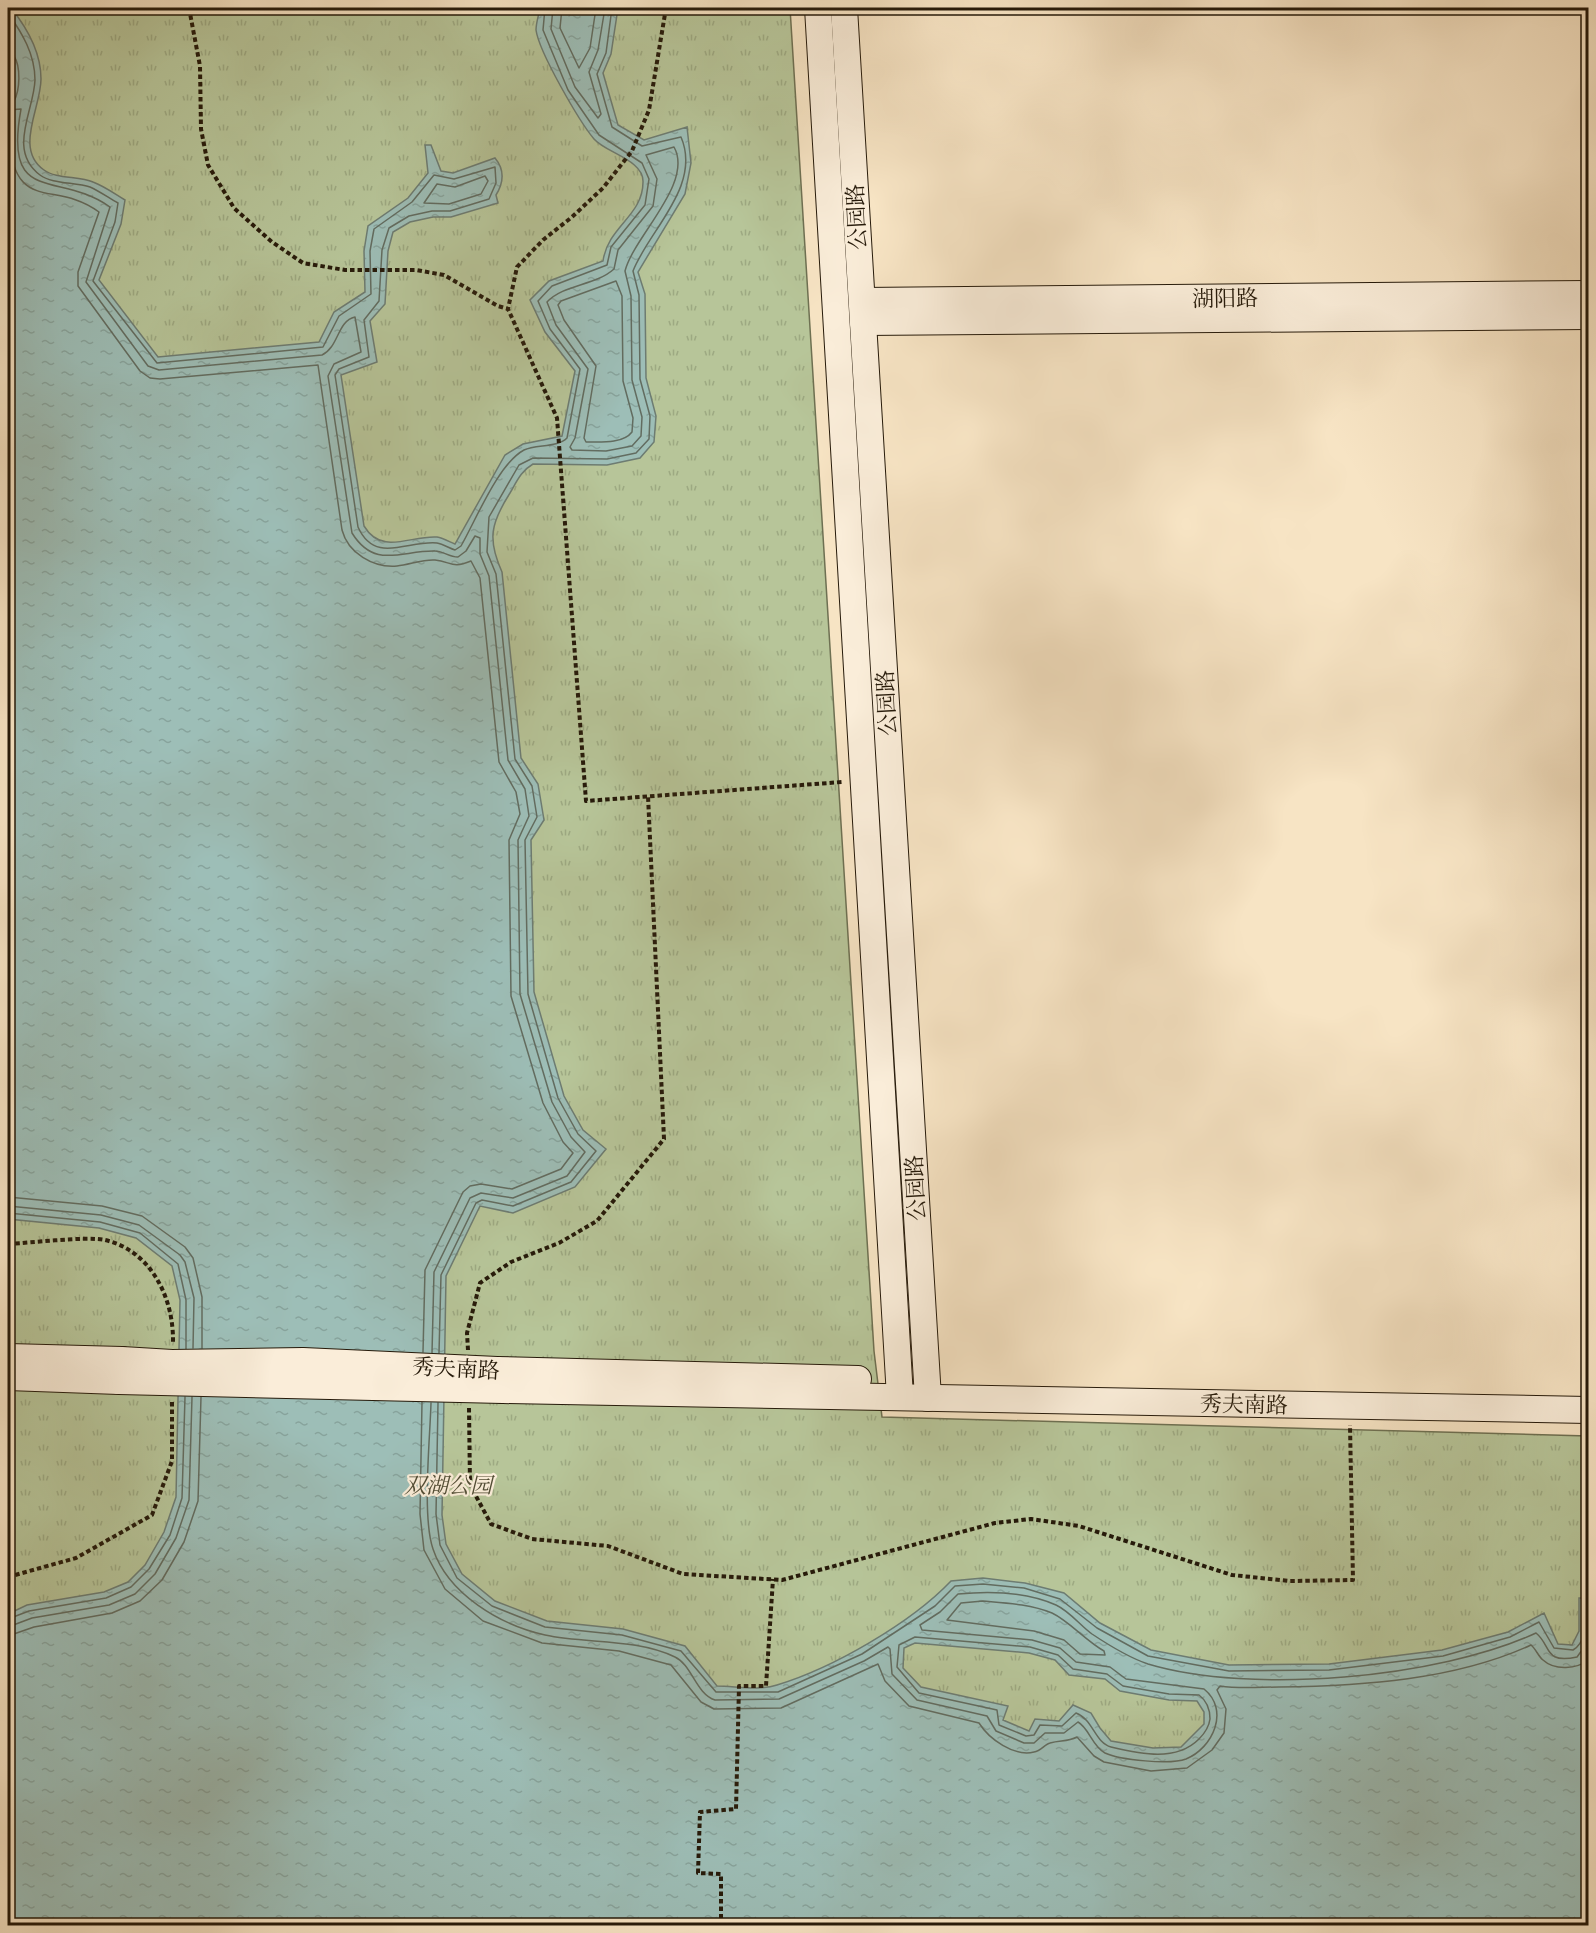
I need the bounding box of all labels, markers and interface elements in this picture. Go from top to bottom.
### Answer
street label: 公园路 [842,183,872,251]
street label: 湖阳路 [1192,285,1258,313]
street label: 公园路 [872,669,902,737]
street label: 公园路 [901,1154,931,1222]
street label: 秀夫南路 [411,1354,501,1384]
street label: 秀夫南路 [1200,1391,1288,1419]
park label: 双湖公园 [404,1473,495,1499]

